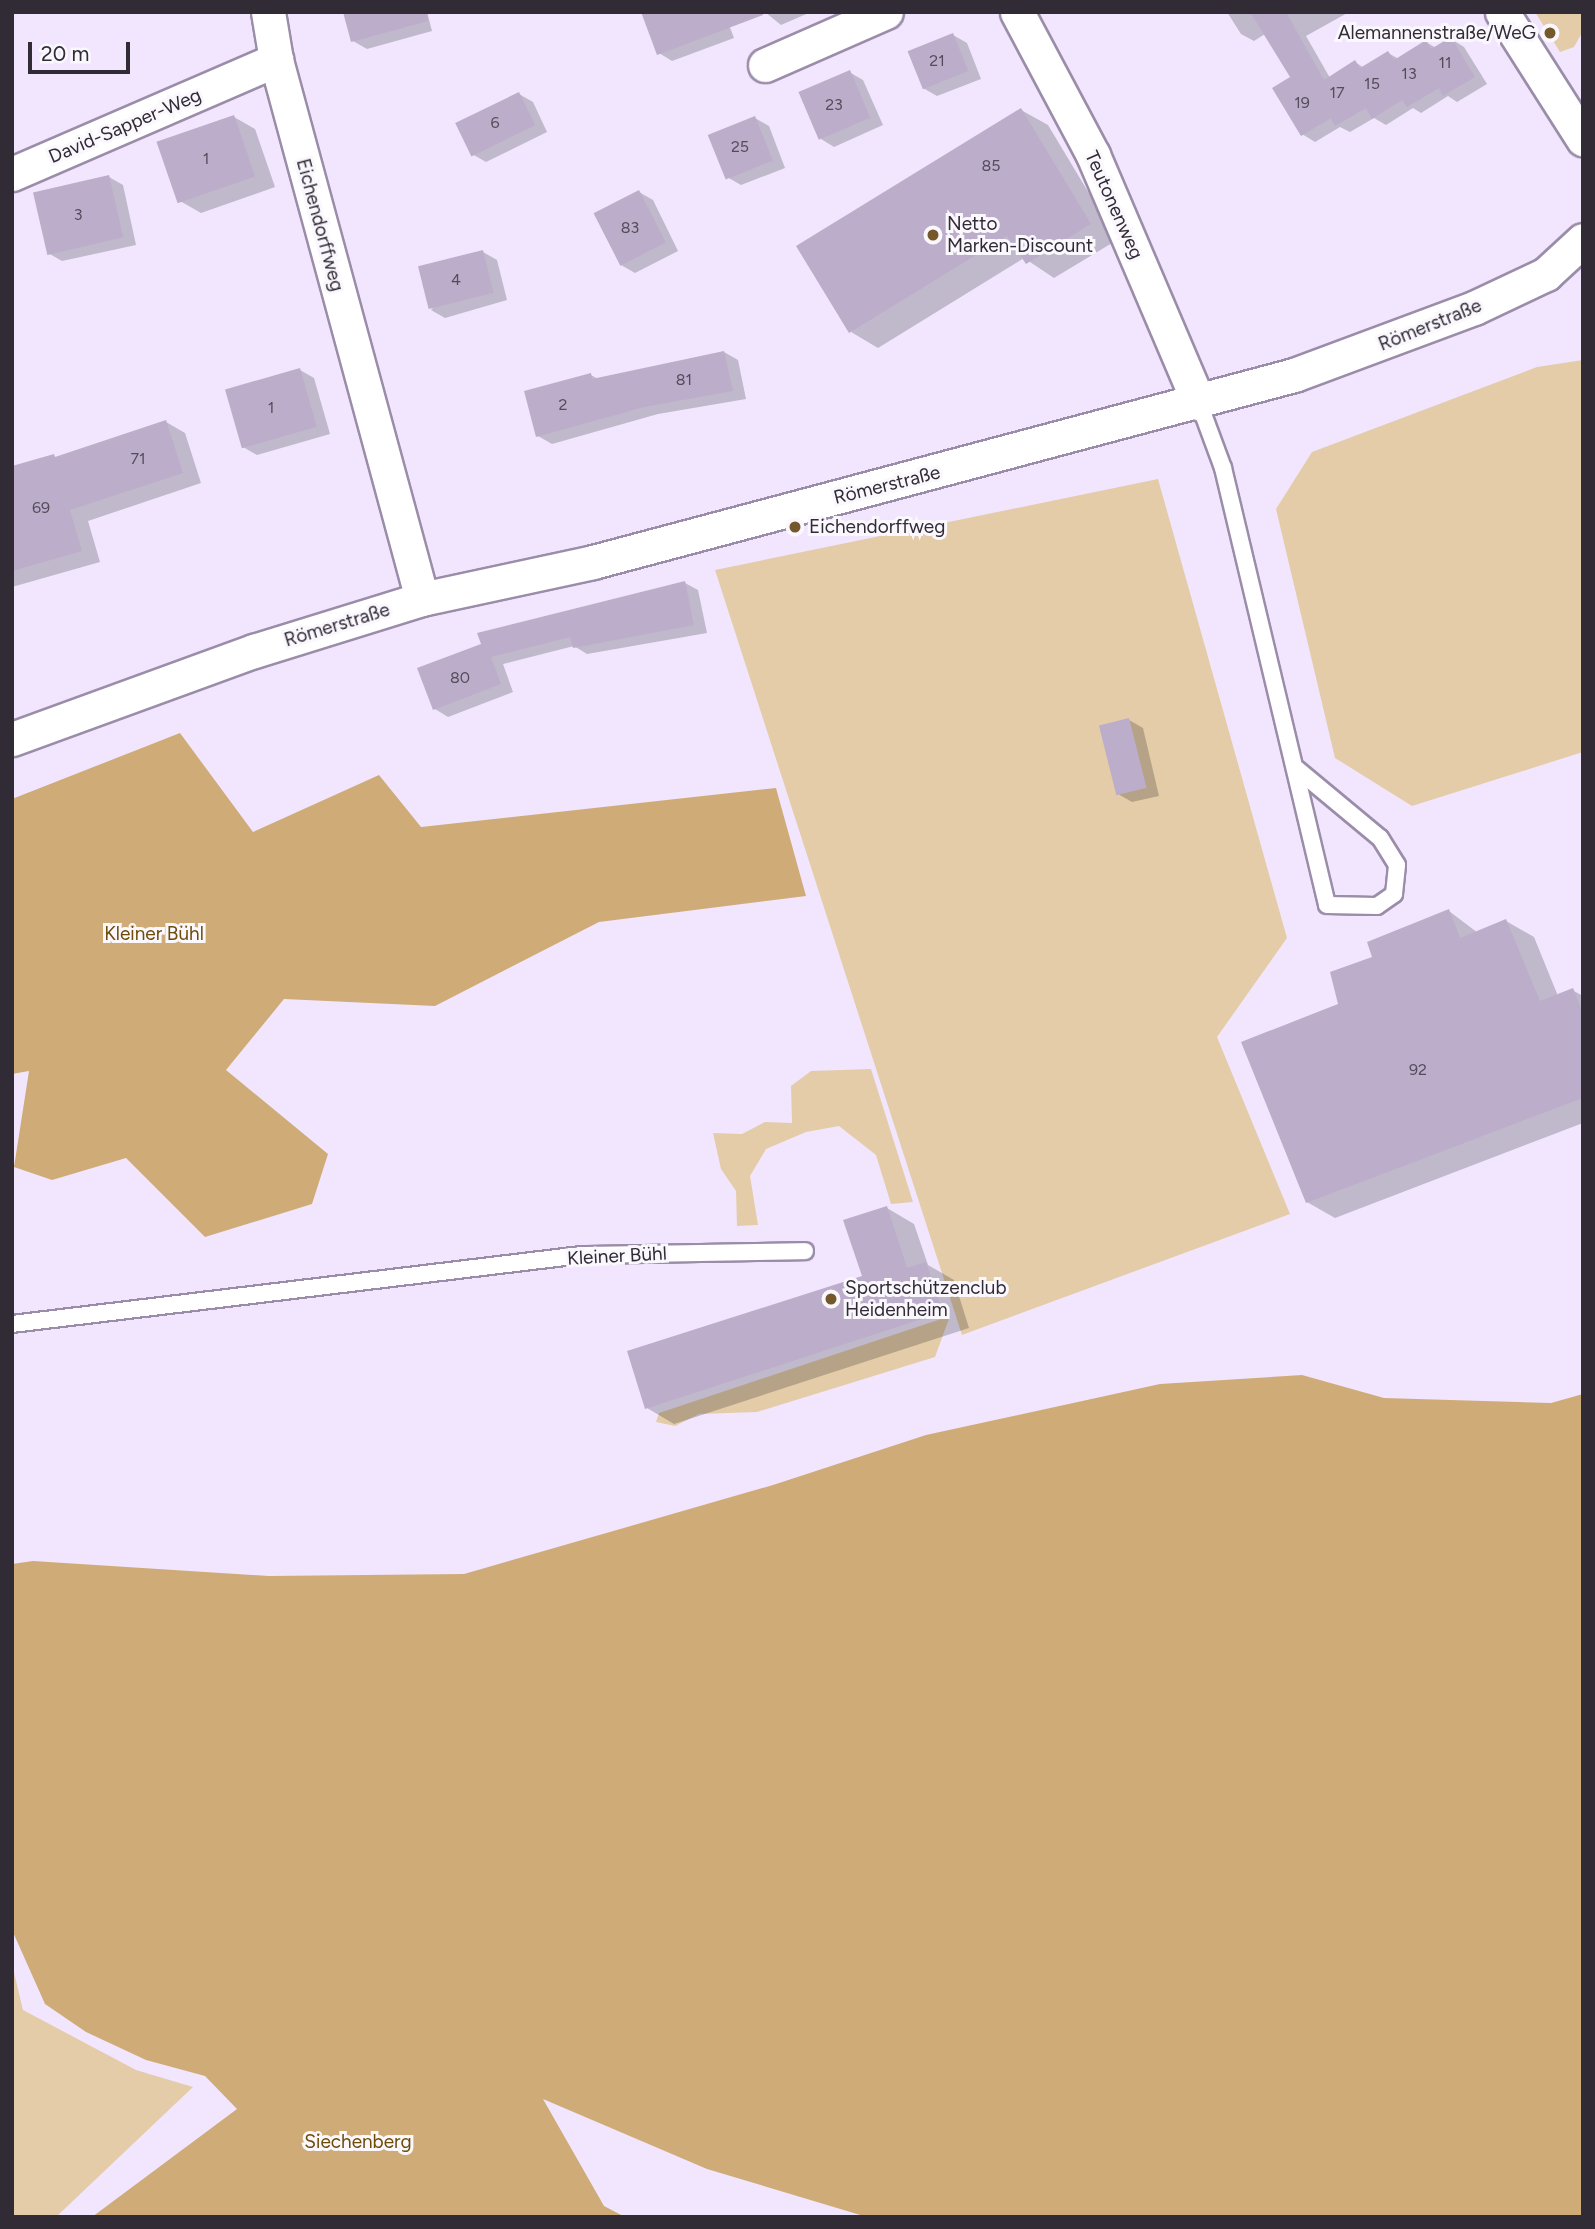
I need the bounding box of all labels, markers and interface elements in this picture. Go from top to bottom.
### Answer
place label: Alemannenstraße/WeG [1338,22,1536,44]
marker: Alemannenstraße/WeG [1542,25,1558,41]
scale bar [32,28,133,72]
text: 20 m [41,41,89,66]
house number: 21 [929,51,945,71]
house number: 11 [1438,53,1452,73]
house number: 13 [1401,64,1417,84]
house number: 15 [1364,74,1380,94]
house number: 17 [1329,83,1345,103]
street label: David-Sapper-Weg [45,84,205,168]
house number: 19 [1294,93,1310,113]
house number: 23 [825,95,843,115]
house number: 6 [490,113,500,133]
house number: 25 [731,137,749,157]
street label: Teutonenweg [1080,147,1148,263]
house number: 1 [203,149,209,169]
street label: Eichendorffweg [291,156,349,294]
house number: 85 [981,156,1001,176]
house number: 3 [74,205,82,225]
place label: Netto Marken-Discount [947,213,1093,257]
house number: 83 [621,218,639,238]
marker: Netto Marken-Discount [925,227,941,243]
house number: 4 [451,270,461,290]
street label: Römerstraße [1375,294,1485,356]
house number: 81 [676,370,692,390]
house number: 2 [559,395,567,415]
house number: 1 [268,398,274,418]
house number: 71 [130,449,146,469]
street label: Römerstraße [831,461,943,509]
house number: 69 [32,498,50,518]
place label: Eichendorffweg [809,516,945,538]
marker: Eichendorffweg [787,519,803,535]
street label: Römerstraße [281,598,393,652]
house number: 80 [450,668,470,688]
park label: Kleiner Bühl [104,923,204,945]
house number: 92 [1409,1060,1427,1080]
street label: Kleiner Bühl [567,1242,667,1270]
place label: Sportschützenclub Heidenheim [845,1277,1007,1321]
marker: Sportschützenclub Heidenheim [823,1291,839,1307]
park label: Siechenberg [304,2131,412,2153]

